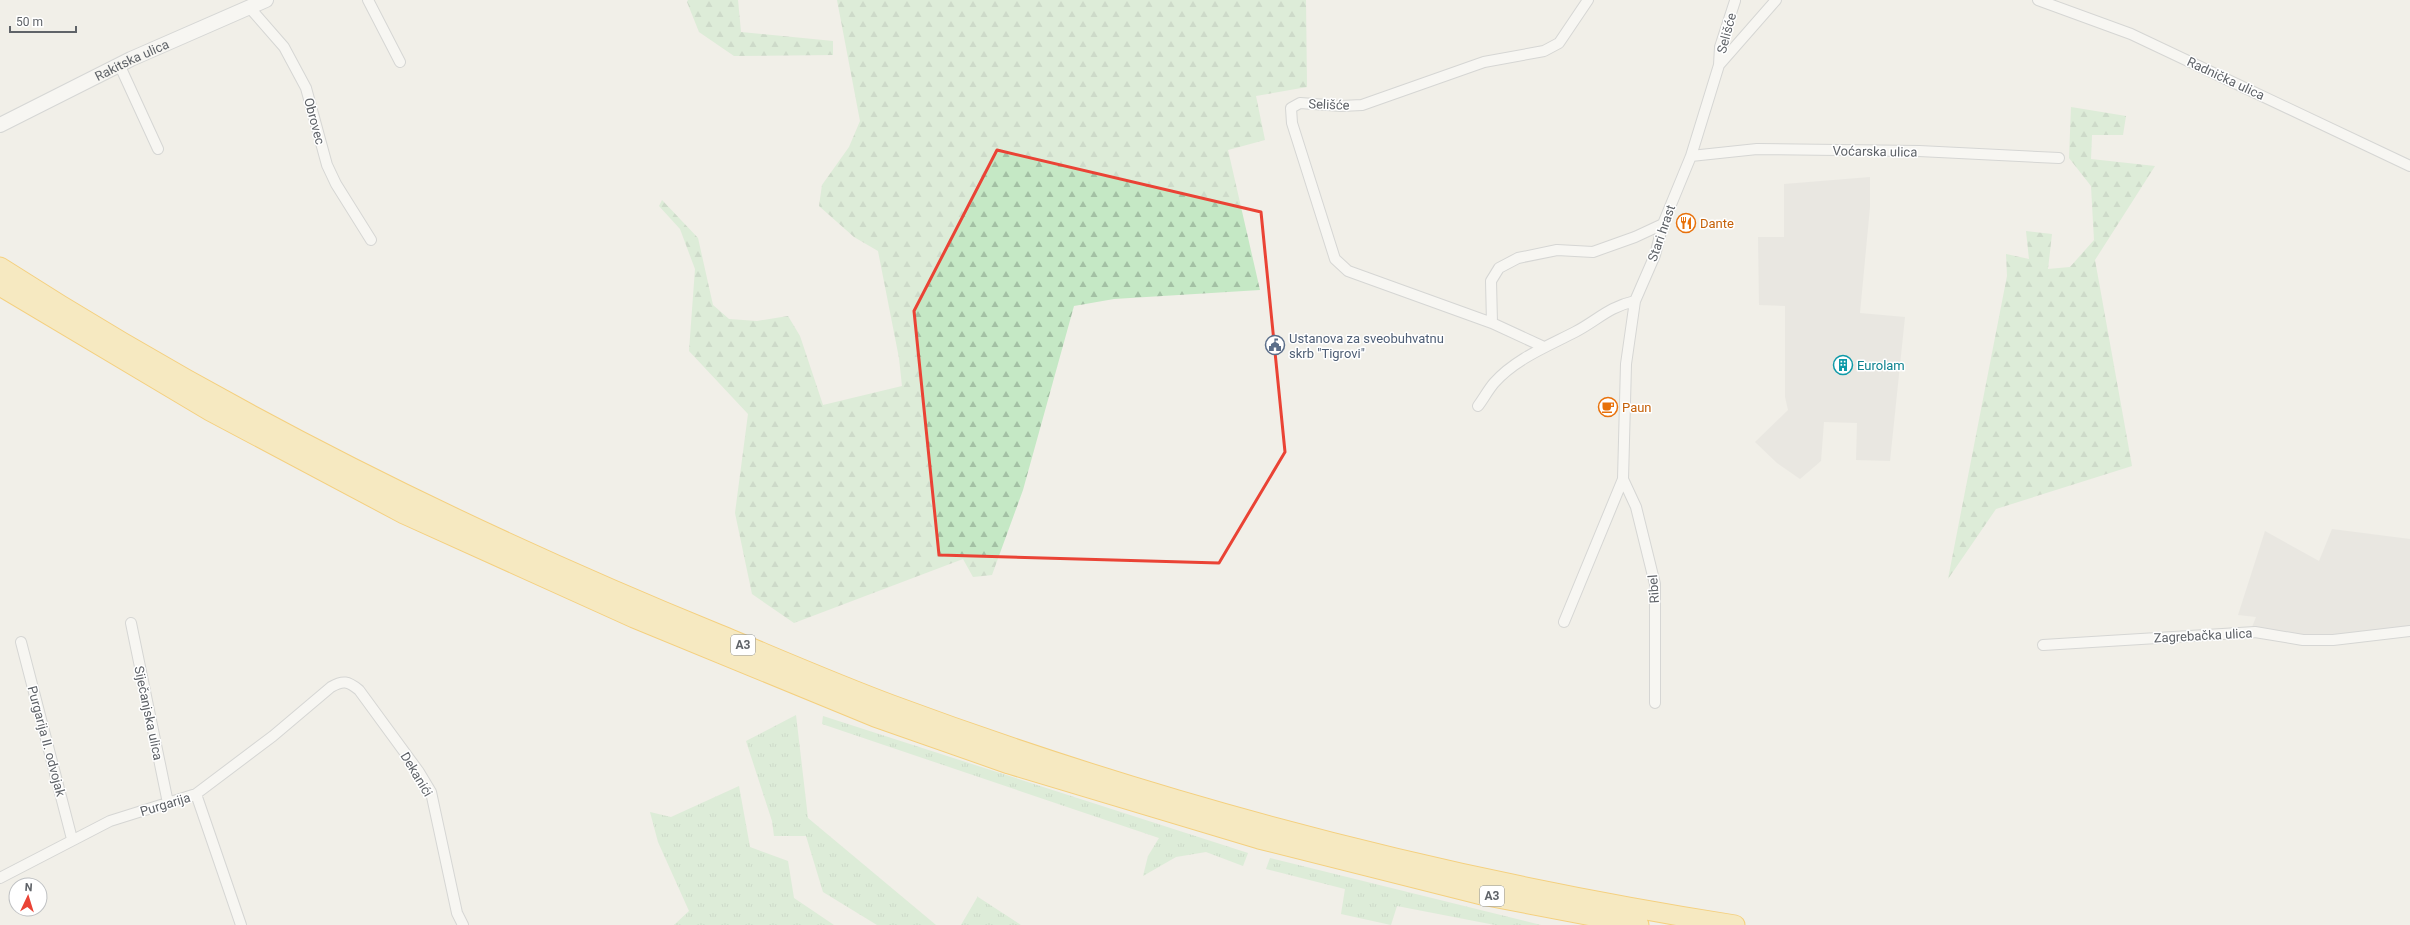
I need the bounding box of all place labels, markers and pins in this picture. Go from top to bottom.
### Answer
restaurant icon: Dante [1675,212,1697,234]
place label: Dante [1700,216,1734,231]
place label: Ustanova za sveobuhvatnu skrb "Tigrovi" [1289,331,1444,361]
public building icon: Ustanova za sveobuhvatnu skrb "Tigrovi" [1264,334,1286,356]
building icon: Eurolam [1832,354,1854,376]
place label: Eurolam [1857,358,1905,373]
cafe icon: Paun [1597,396,1619,418]
place label: Paun [1622,400,1652,415]

